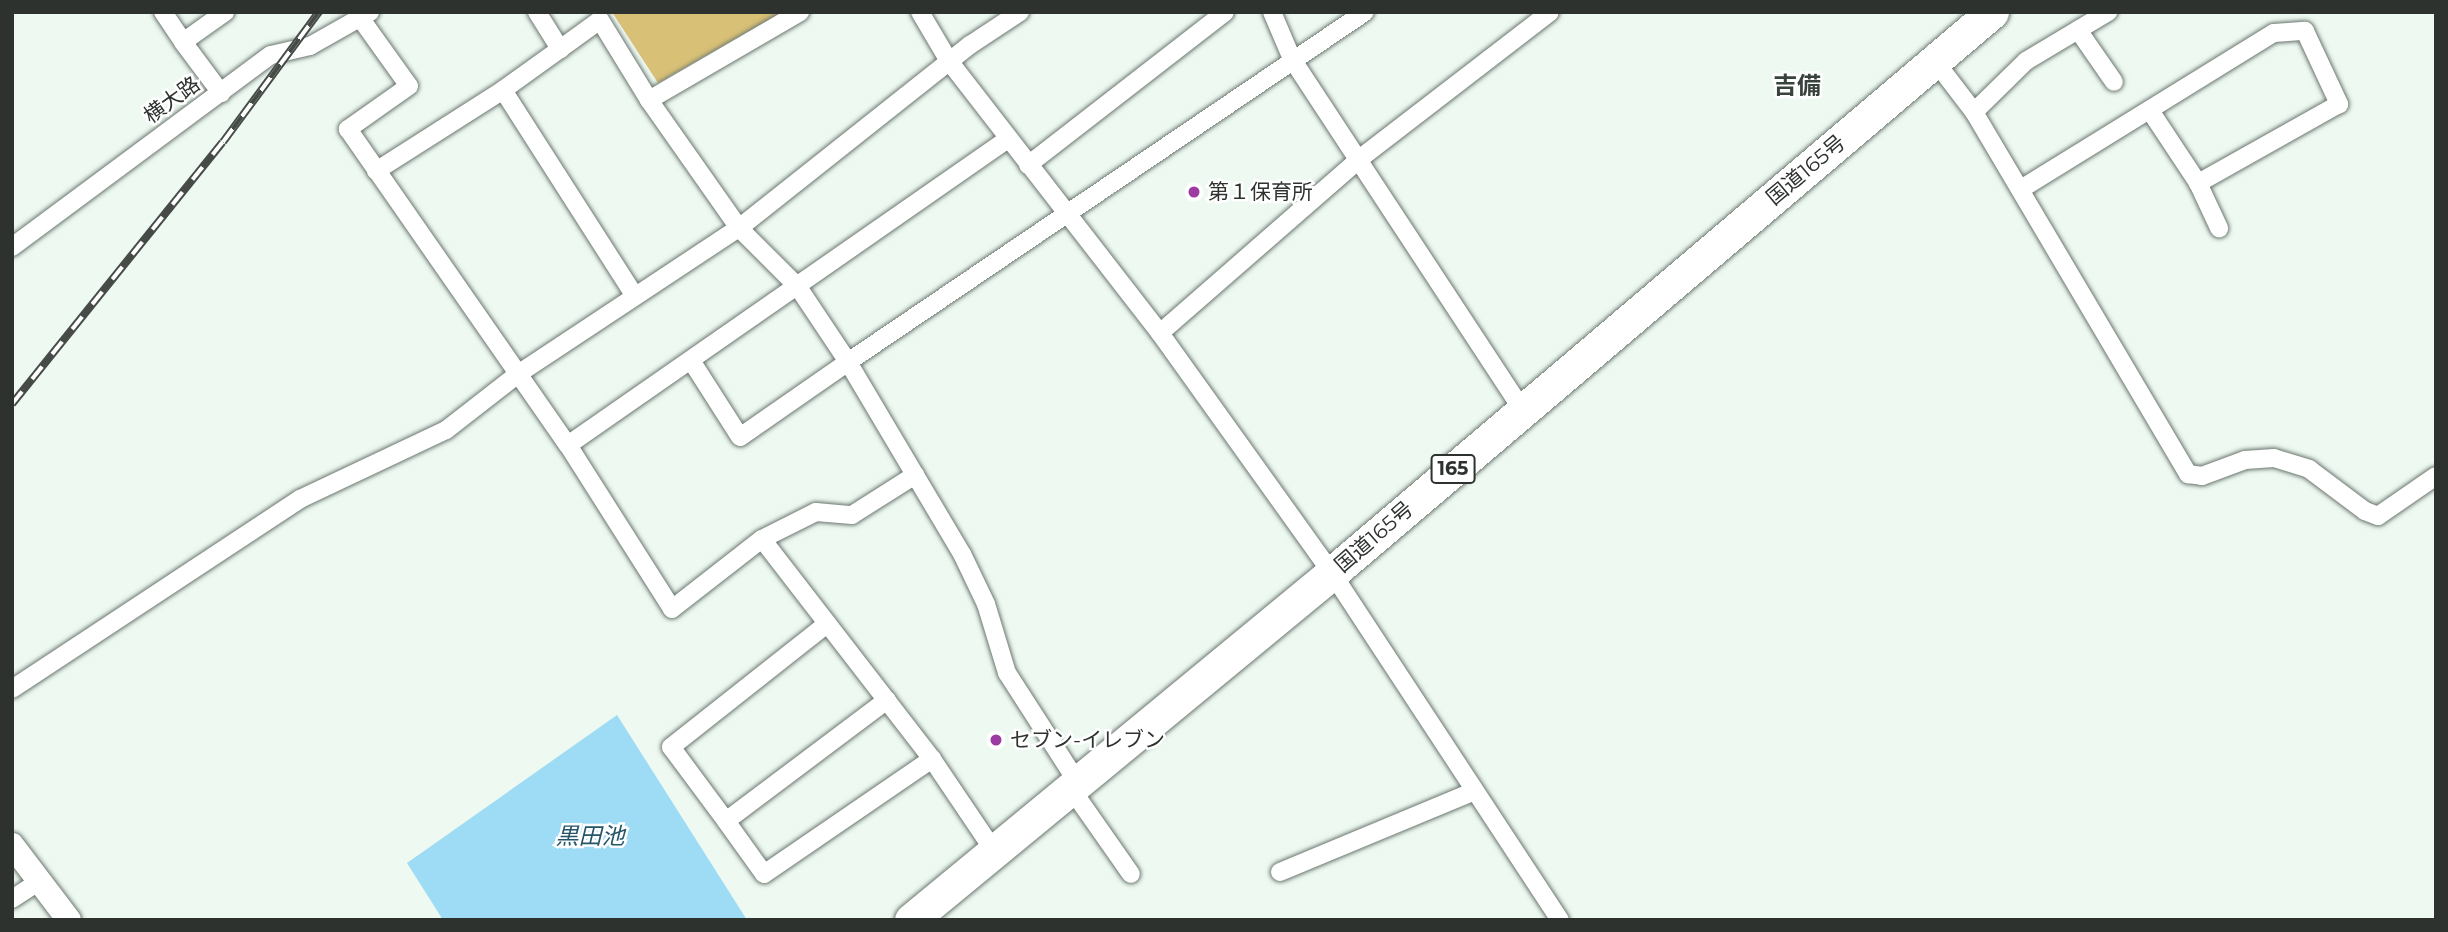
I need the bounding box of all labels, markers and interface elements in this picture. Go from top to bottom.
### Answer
street label: 横大路 [139,71,205,129]
district label: 吉備 [1773,72,1821,100]
street label: 国道165号 [1761,130,1851,210]
place label: 第１保育所 [1208,179,1313,205]
marker: 第１保育所 [1186,184,1202,200]
road number: 165 [1430,454,1476,484]
street label: 国道165号 [1330,496,1418,578]
place label: セブン-イレブン [1010,727,1165,753]
marker: セブン-イレブン [988,732,1004,748]
water label: 黒田池 [556,822,624,850]

